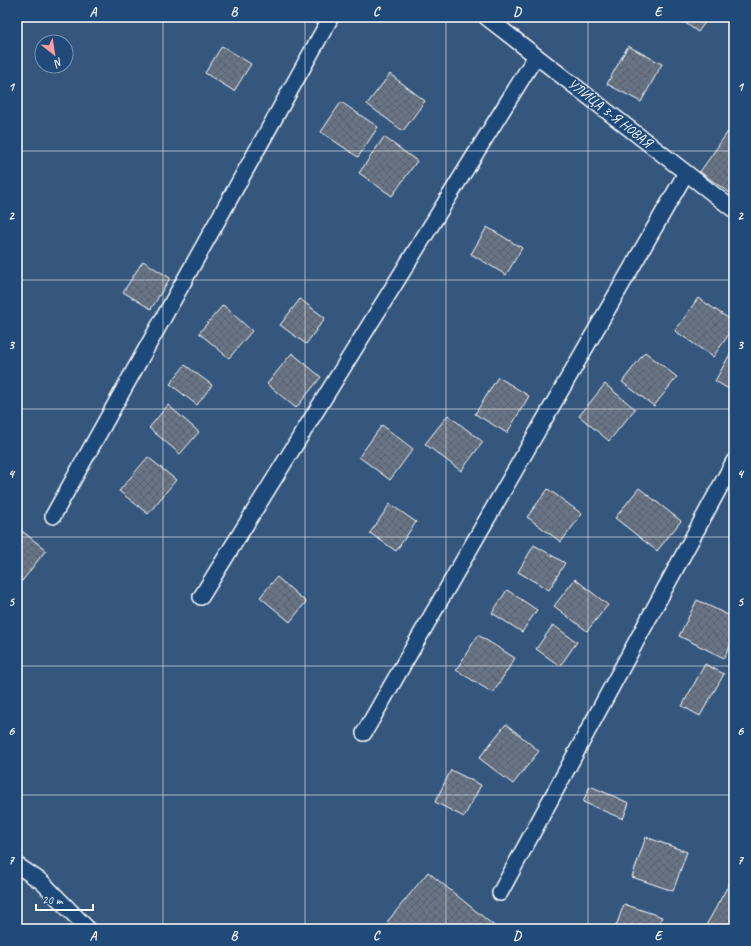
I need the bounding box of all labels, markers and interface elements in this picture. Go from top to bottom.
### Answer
text: A [90,4,98,20]
text: B [231,4,239,20]
text: C [373,4,381,20]
text: D [513,4,522,20]
text: E [655,4,664,20]
north arrow [34,34,74,74]
text: N [51,55,65,72]
street label: УЛИЦА 3-Я НОВАЯ [565,75,657,152]
text: 1 [8,79,16,95]
text: 1 [737,79,745,95]
text: 2 [8,208,15,224]
text: 2 [737,208,744,224]
text: 3 [8,337,15,353]
text: 3 [737,337,744,353]
text: 4 [8,466,16,482]
text: 4 [737,466,745,482]
text: 5 [8,594,15,610]
text: 5 [737,594,744,610]
text: 6 [8,723,15,739]
text: 6 [737,723,744,739]
text: 7 [8,852,15,868]
text: 7 [737,852,744,868]
scale bar [36,886,93,912]
text: 20 m [42,892,64,908]
text: A [90,928,98,944]
text: B [231,928,239,944]
text: C [373,928,381,944]
text: D [513,928,522,944]
text: E [655,928,664,944]

